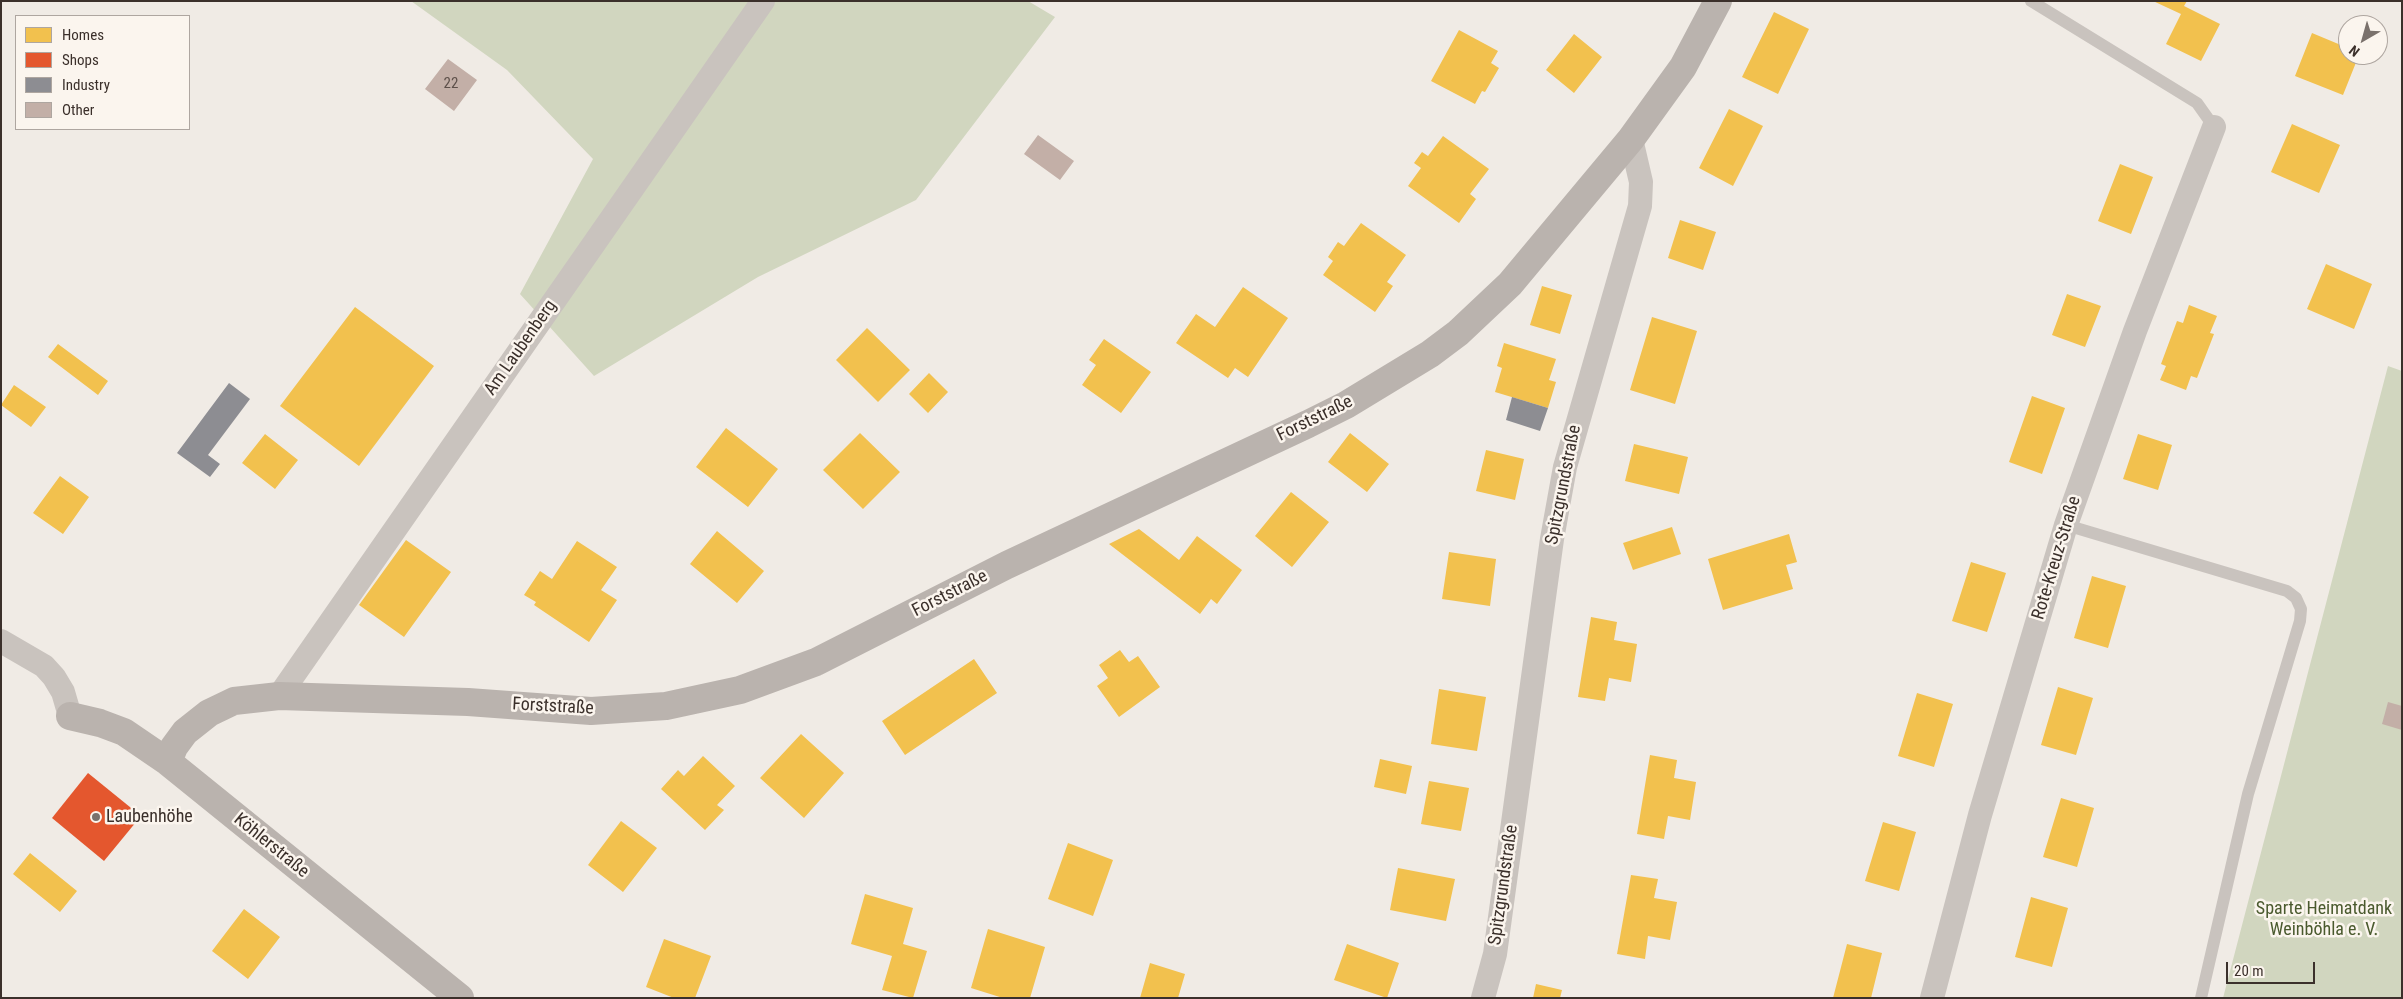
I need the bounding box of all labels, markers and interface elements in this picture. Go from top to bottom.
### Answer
legend [15,15,190,130]
north arrow [2338,15,2388,65]
text: Homes [62,26,104,44]
text: N [2346,42,2363,60]
text: Shops [62,51,99,69]
house number: 22 [444,75,458,93]
text: Industry [62,76,110,94]
text: Other [62,101,94,119]
street label: Am Laubenberg [480,296,562,400]
street label: Forststraße [1274,391,1356,447]
street label: Spitzgrundstraße [1542,423,1586,547]
street label: Rote-Kreuz-Straße [2028,494,2086,622]
street label: Forststraße [909,566,991,622]
street label: Forststraße [512,694,594,720]
place label: Laubenhöhe [106,806,193,828]
street label: Köhlerstraße [229,809,313,883]
marker: Laubenhöhe [90,811,102,823]
street label: Spitzgrundstraße [1485,823,1523,947]
park label: Sparte Heimatdank Weinböhla e. V. [2256,898,2392,941]
scale bar [2228,952,2317,984]
text: 20 m [2234,962,2264,980]

